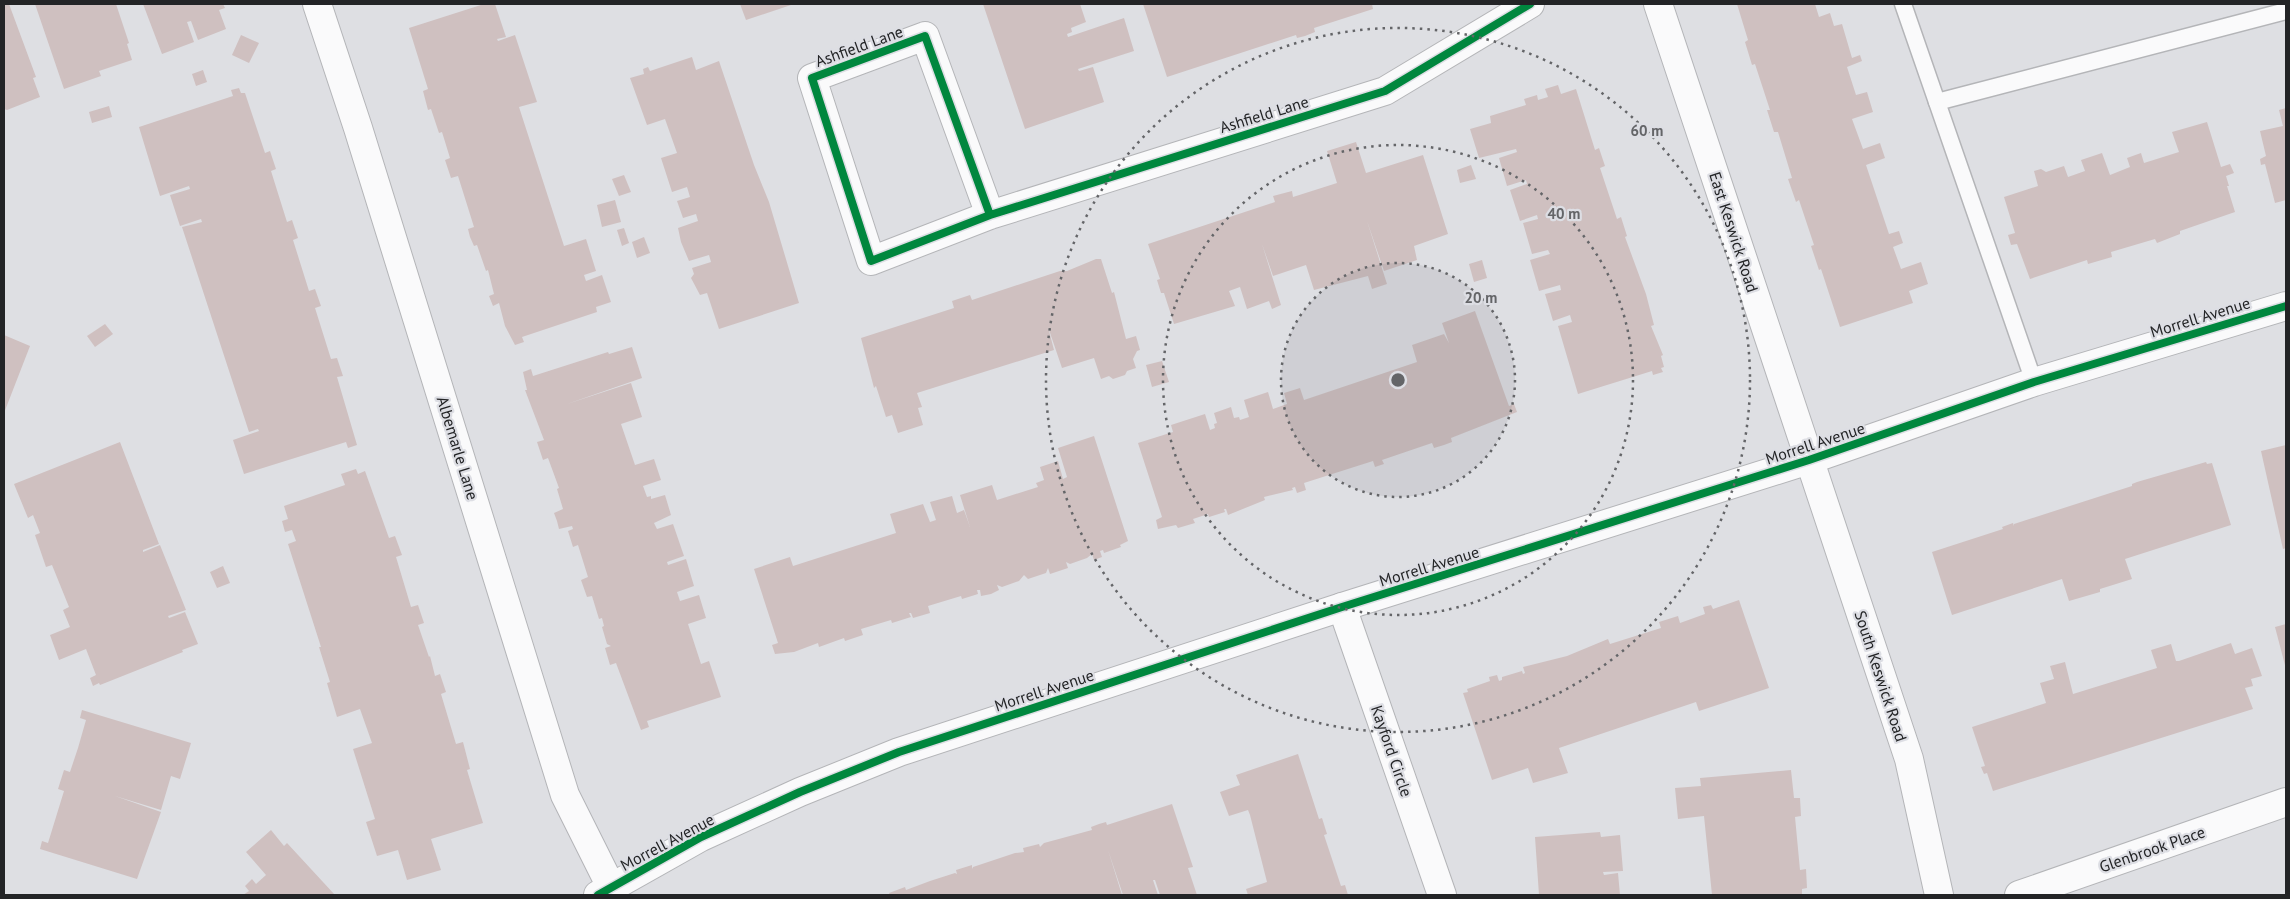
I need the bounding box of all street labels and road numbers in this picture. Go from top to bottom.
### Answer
street label: Ashfield Lane [812,21,906,71]
street label: Ashfield Lane [1217,91,1311,137]
street label: East Keswick Road [1705,169,1763,295]
street label: Morrell Avenue [2148,292,2252,342]
street label: Albemarle Lane [433,394,483,502]
street label: Morrell Avenue [1763,418,1867,468]
street label: Morrell Avenue [1377,541,1481,591]
street label: South Keswick Road [1850,608,1912,744]
street label: Morrell Avenue [992,665,1096,715]
street label: Kayford Circle [1367,703,1417,799]
street label: Morrell Avenue [617,809,717,875]
street label: Glenbrook Place [2096,822,2208,876]

